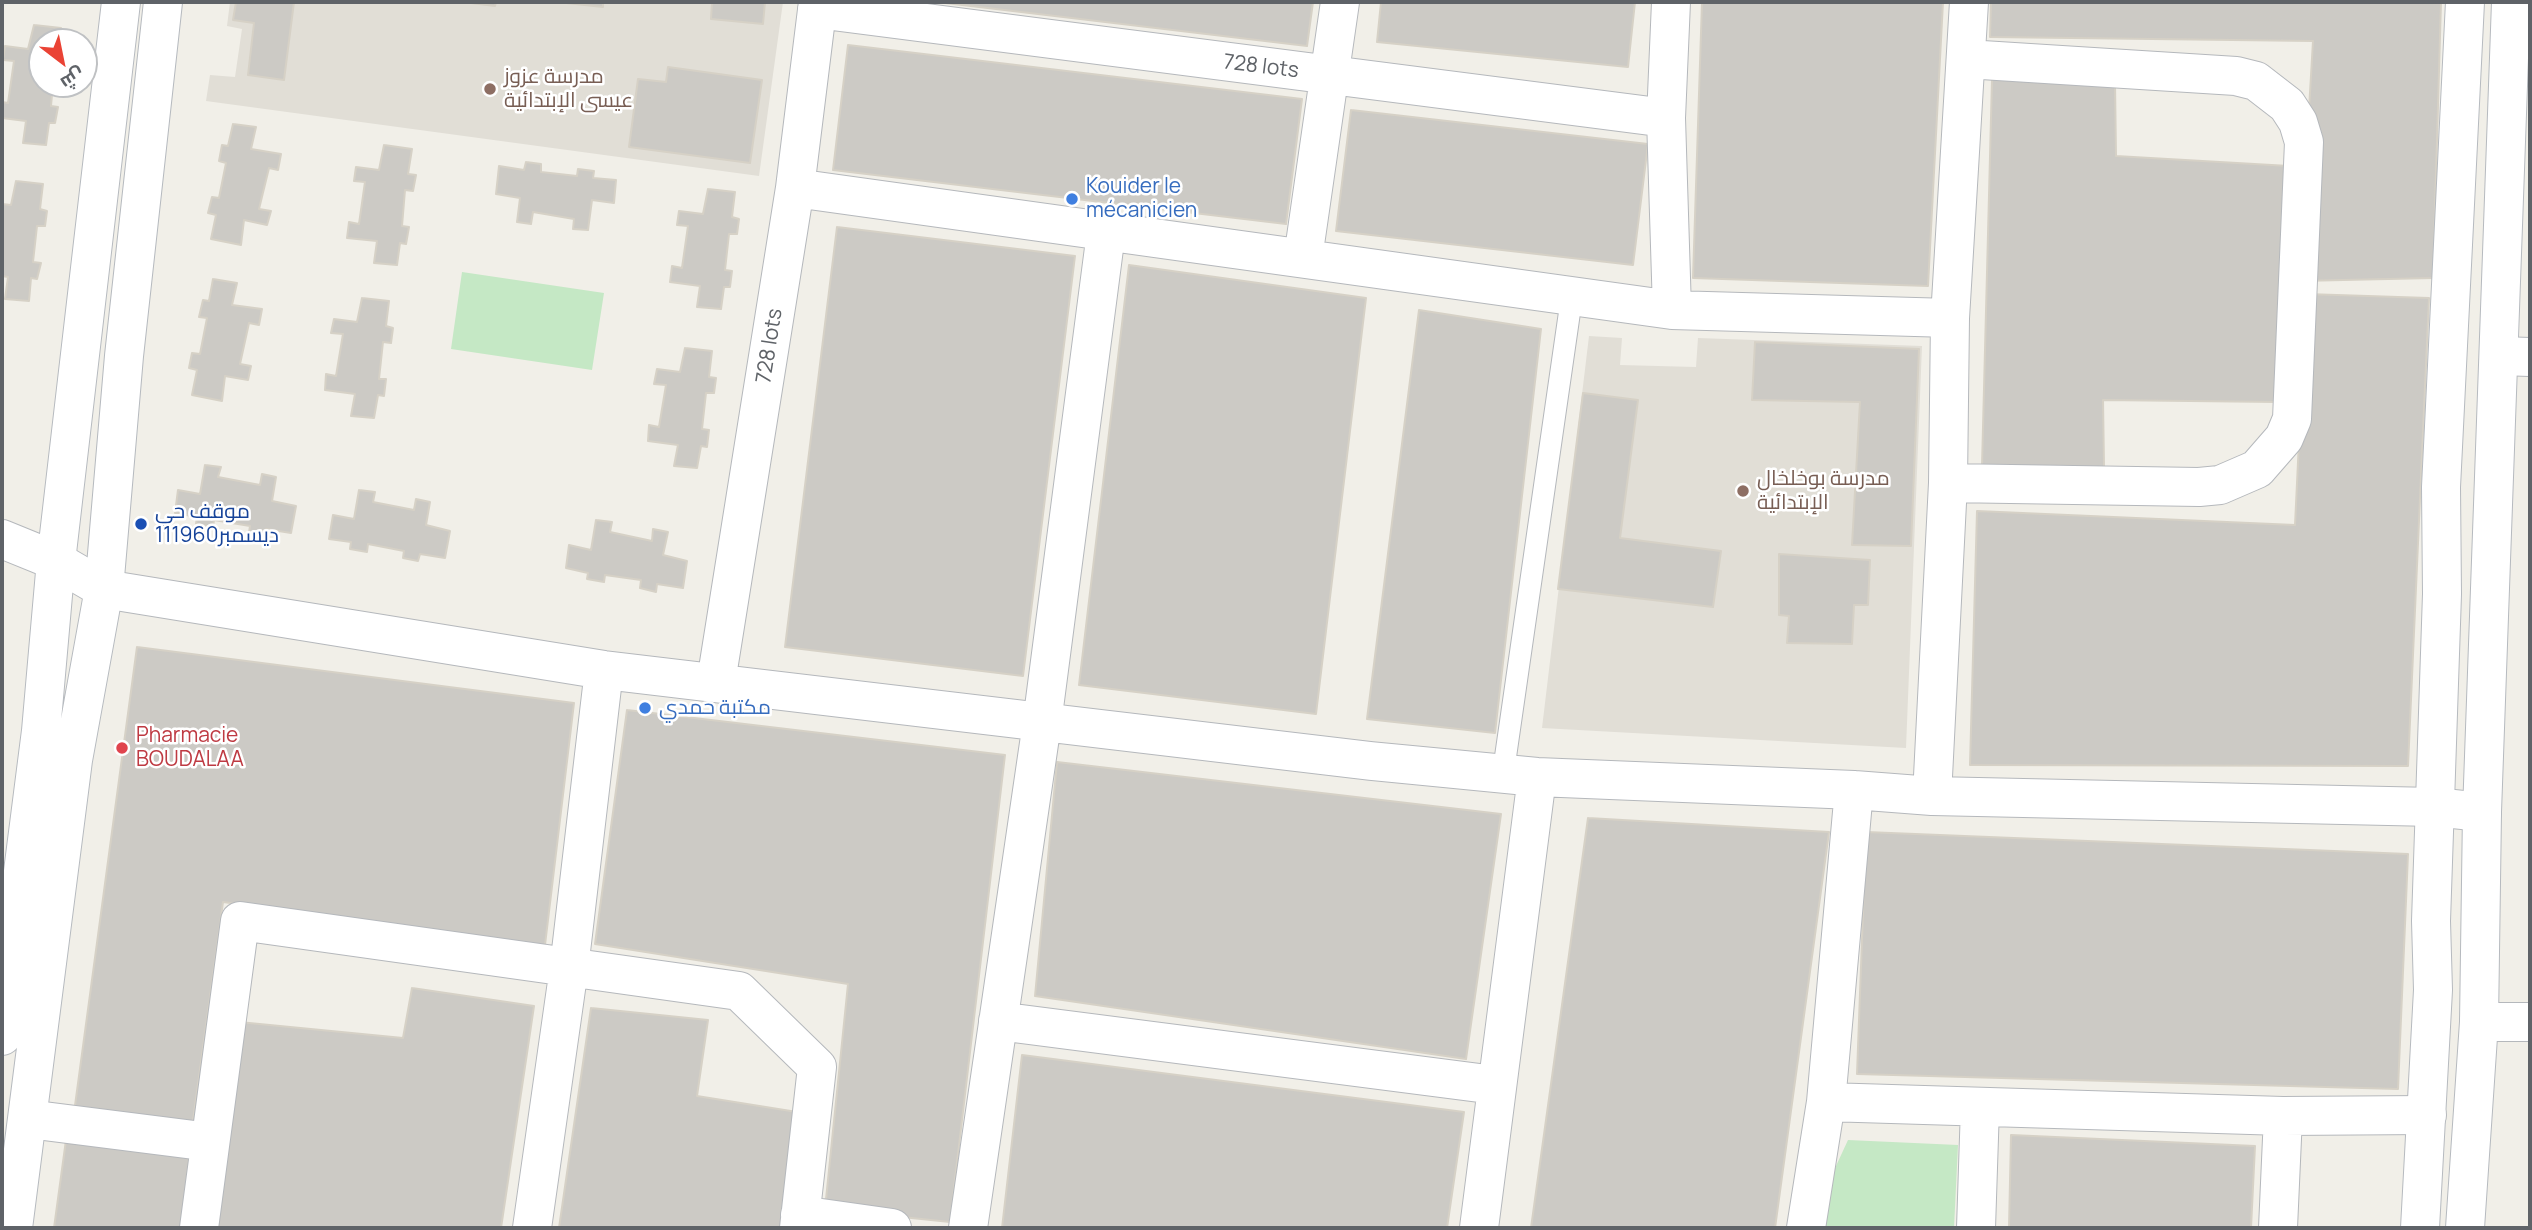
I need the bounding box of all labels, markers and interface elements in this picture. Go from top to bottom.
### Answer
north arrow [28,28,98,98]
street label: 728 lots [1222,50,1300,84]
text: ش [56,62,90,97]
place label: مدرسة عزوز عيسى الإبتدائية [504,64,633,114]
marker: مدرسة عزوز عيسى الإبتدائية [482,81,498,97]
place label: Kouider le mécanicien [1086,174,1197,224]
marker: Kouider le mécanicien [1064,191,1080,207]
street label: 728 lots [752,307,788,385]
place label: مدرسة بوخلخال الإبتدائية [1757,466,1890,516]
marker: مدرسة بوخلخال الإبتدائية [1735,483,1751,499]
place label: موقف حي 11ديسمبر1960 [155,499,279,549]
marker: موقف حي 11ديسمبر1960 [133,516,149,532]
place label: مكتبة حمدي [659,695,771,721]
marker: مكتبة حمدي [637,700,653,716]
place label: Pharmacie BOUDALAA [136,723,244,773]
marker: Pharmacie BOUDALAA [114,740,130,756]

